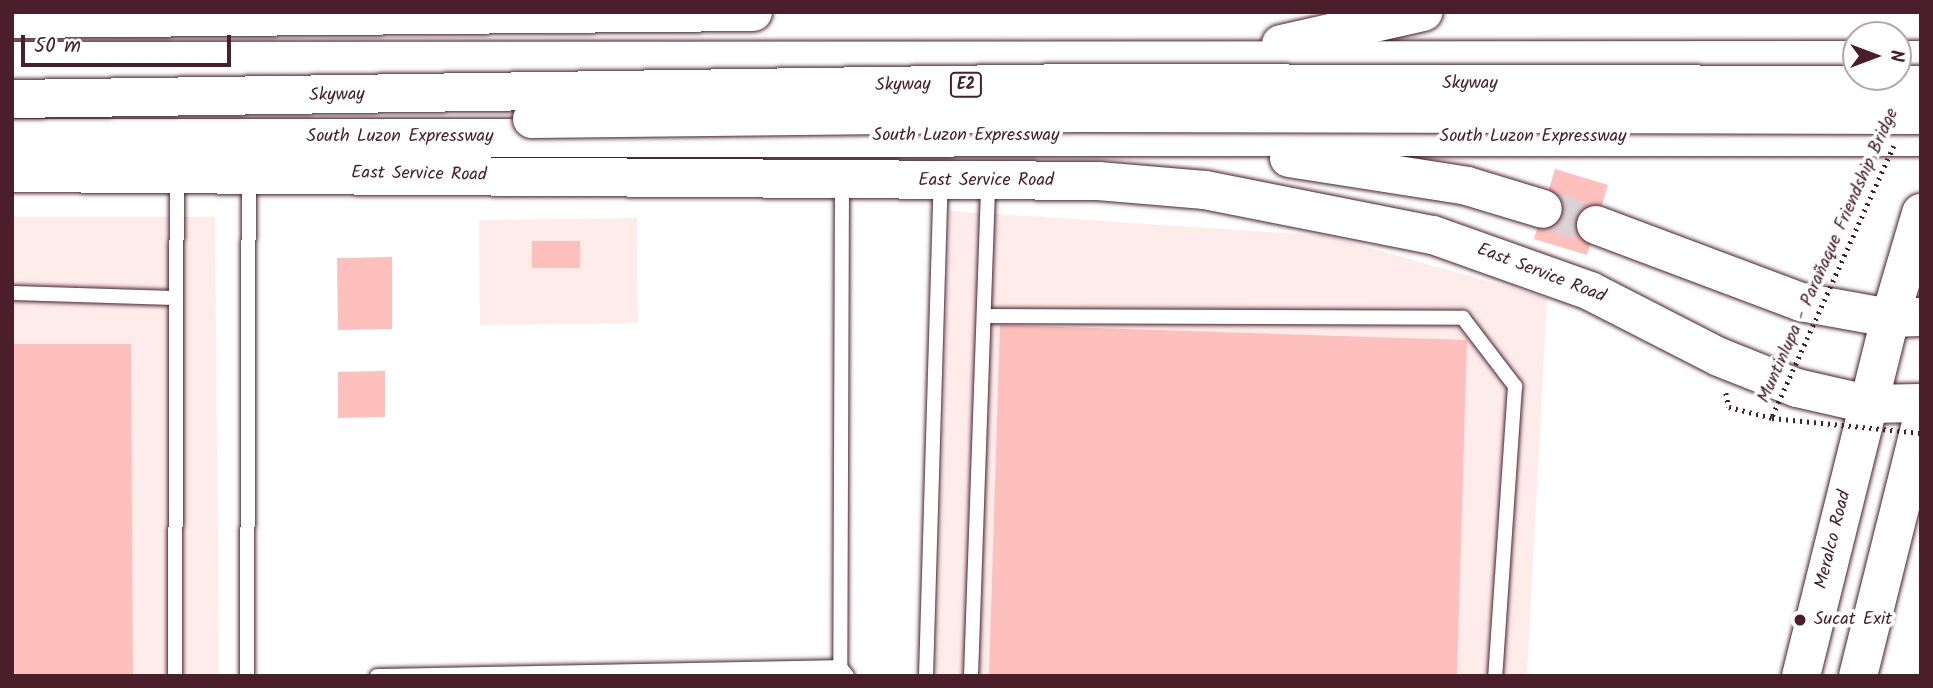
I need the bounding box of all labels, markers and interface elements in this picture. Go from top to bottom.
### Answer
scale bar [24,21,234,65]
north arrow [1842,21,1912,91]
text: 50 m [34,30,81,63]
text: N [1881,50,1911,62]
road number: E2 [948,72,984,97]
street label: Skyway [1442,73,1498,95]
street label: Skyway [875,75,931,97]
street label: Skyway [309,85,365,107]
street label: Muntinlupa - Parañaque Friendship Bridge [1754,105,1904,407]
street label: South Luzon Expressway [873,125,1059,147]
street label: South Luzon Expressway [307,126,493,148]
street label: South Luzon Expressway [1440,126,1626,148]
street label: East Service Road [351,163,487,187]
street label: East Service Road [918,170,1054,192]
street label: East Service Road [1474,240,1608,308]
street label: Meralco Road [1811,489,1857,591]
place label: Sucat Exit [1814,609,1892,631]
marker: Sucat Exit [1792,612,1808,628]

